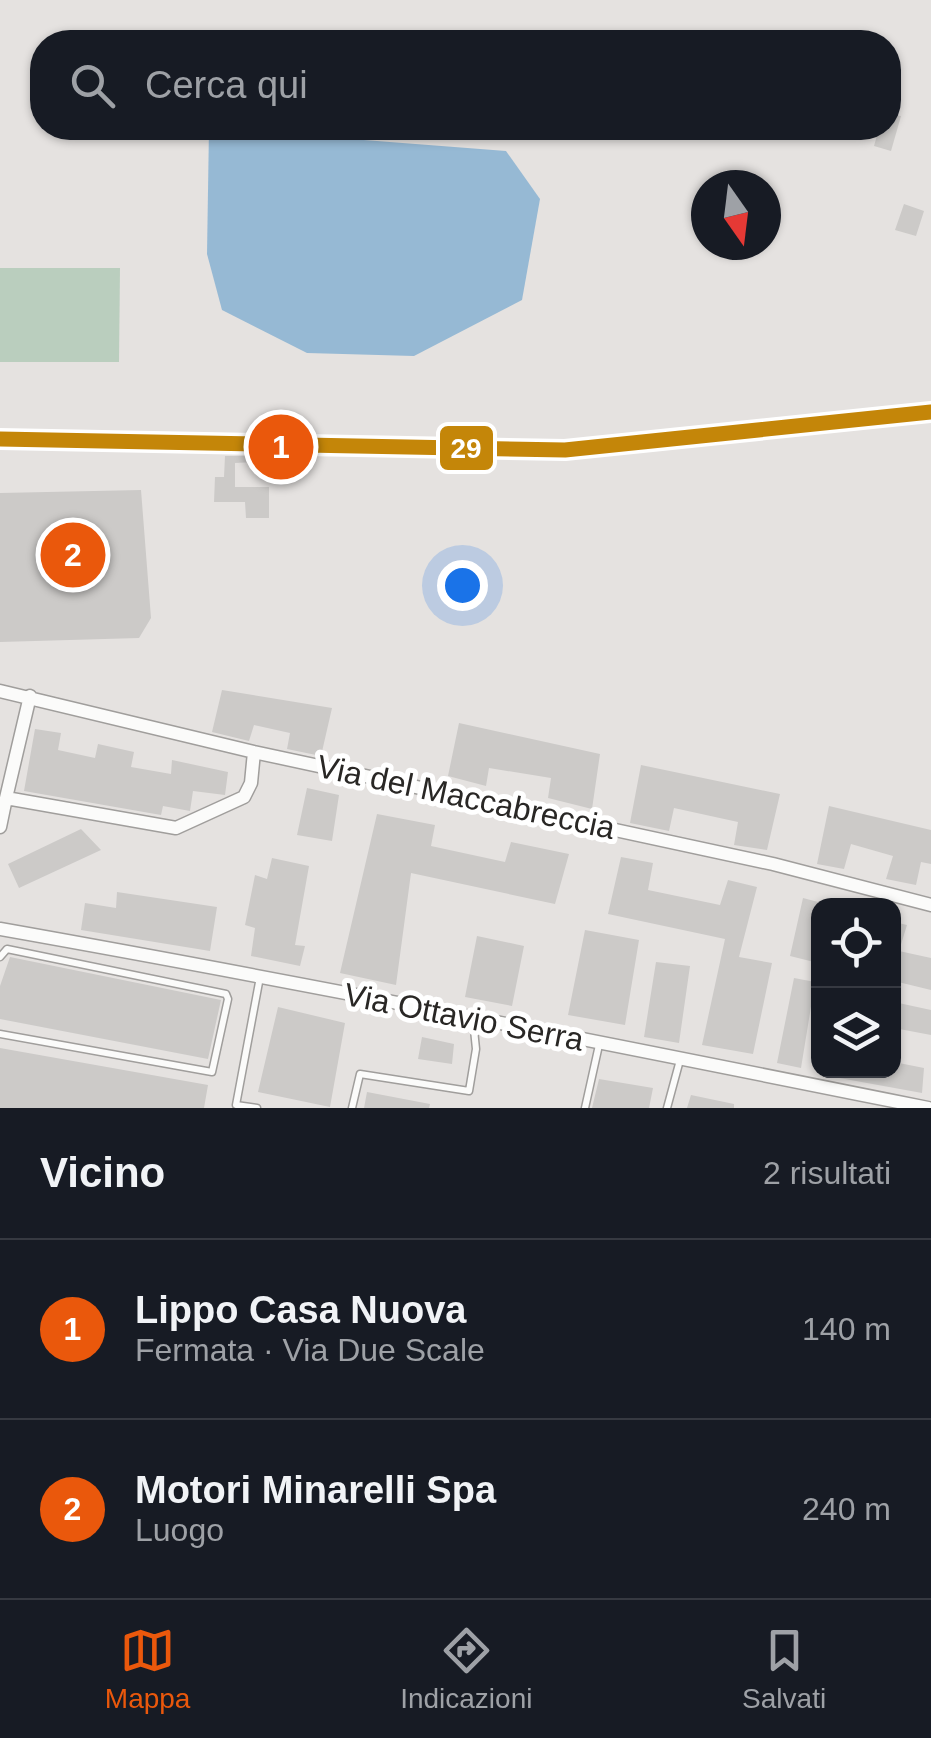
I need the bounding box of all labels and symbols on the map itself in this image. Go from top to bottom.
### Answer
north arrow [691,170,781,260]
pin: 1 [248,410,314,484]
line badge: 29 [438,424,495,472]
text: 29 [450,433,482,464]
pin: 2 [40,518,106,592]
your location [437,560,488,611]
street label: Via del Maccabreccia [314,748,618,846]
street label: Via Ottavio Serra [341,976,587,1058]

